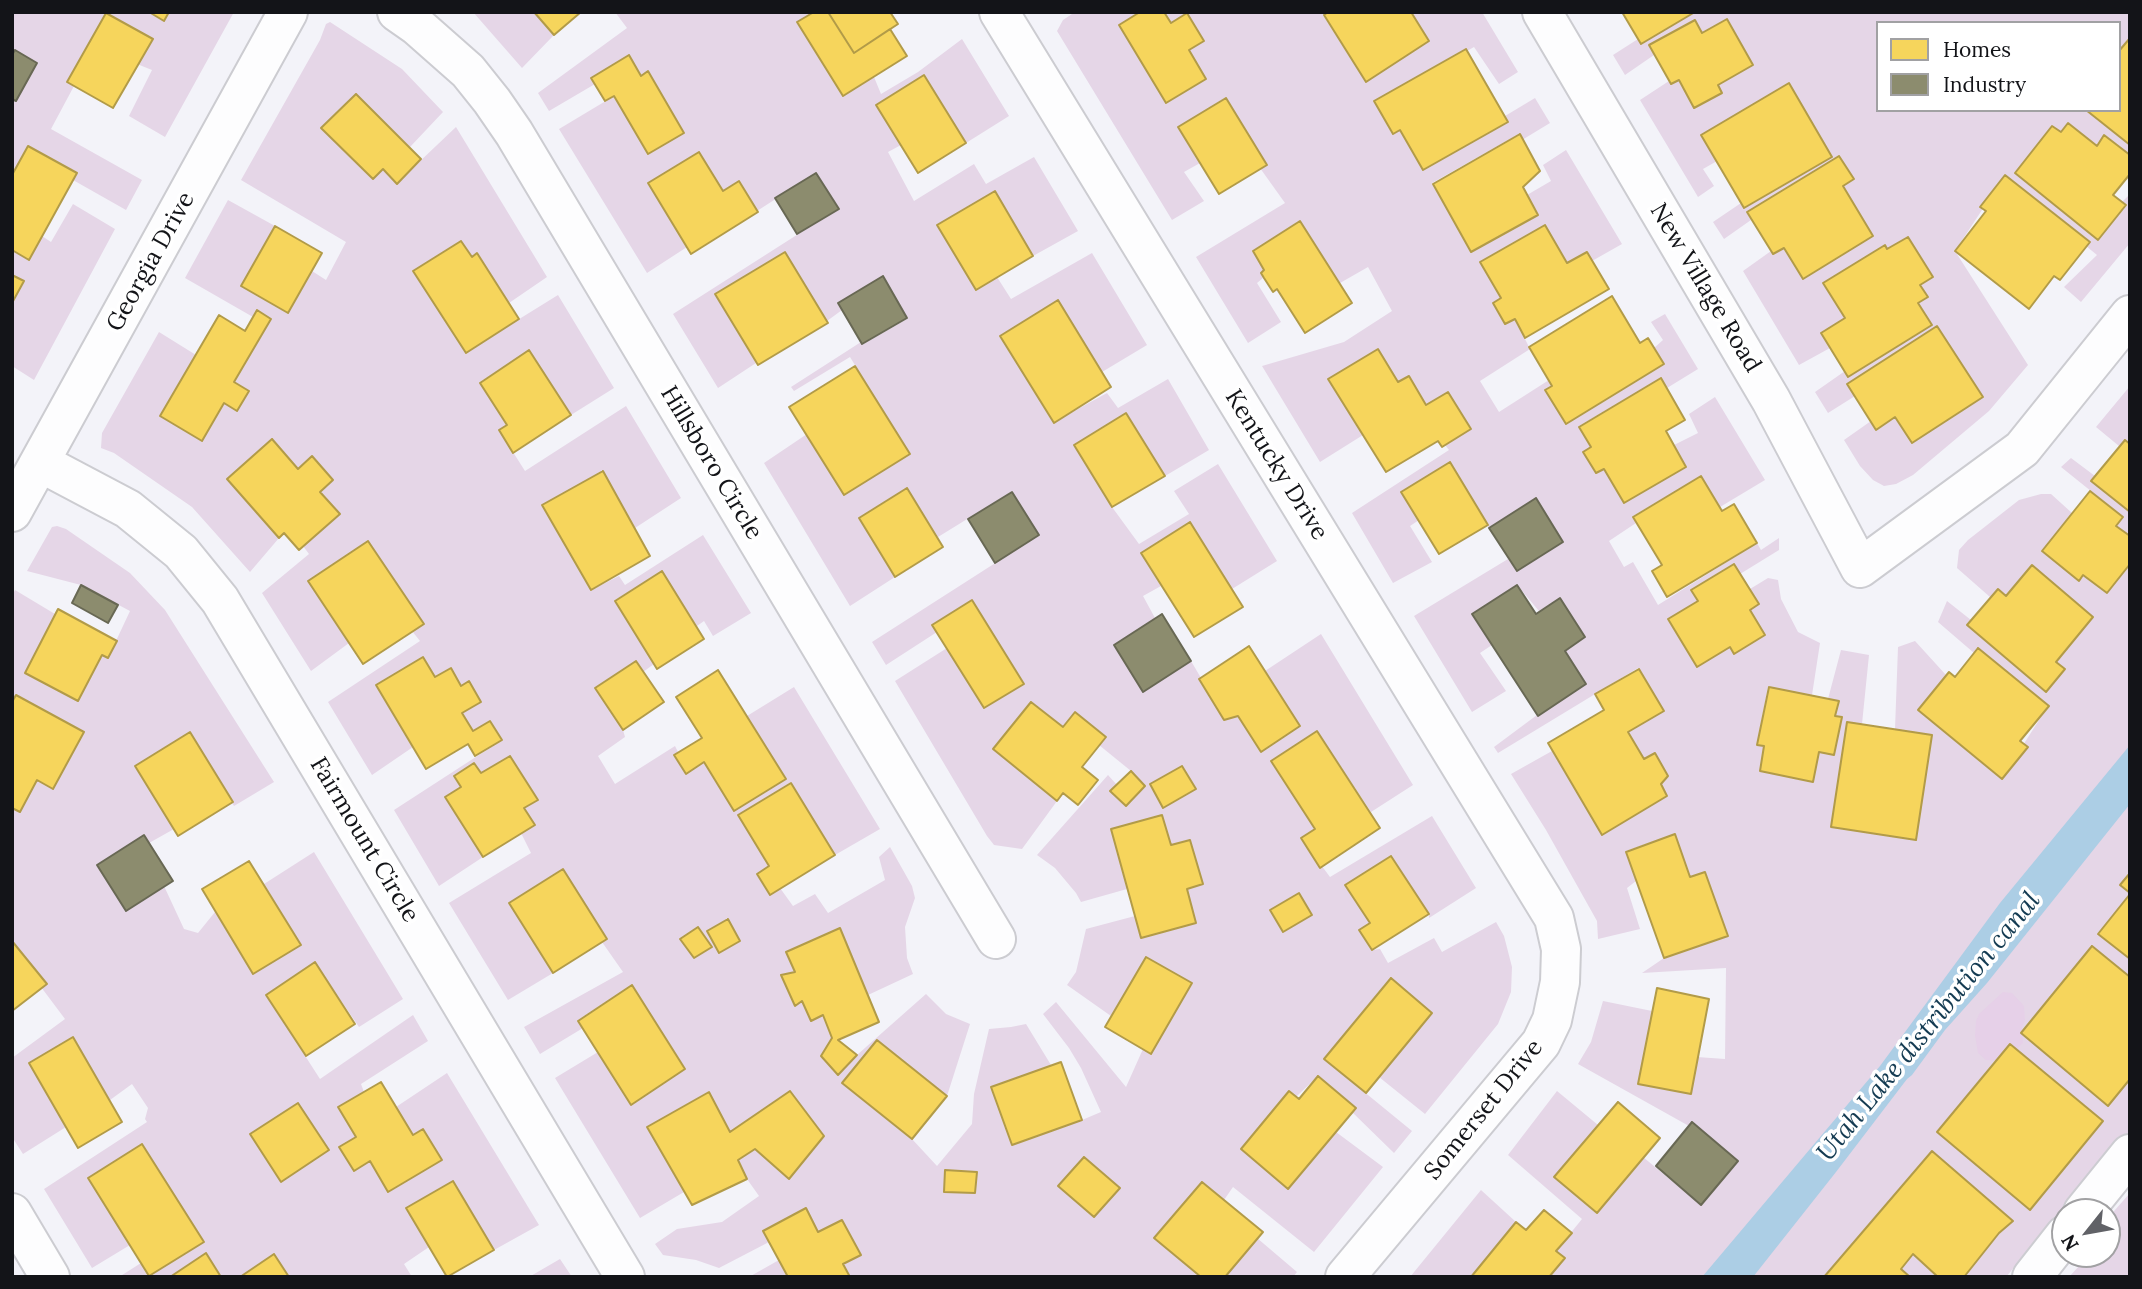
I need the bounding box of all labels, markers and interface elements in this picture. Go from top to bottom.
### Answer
legend [1876,21,2121,112]
text: Homes [1943,36,2011,63]
text: Industry [1943,71,2026,98]
street label: Georgia Drive [101,187,201,337]
street label: New Village Road [1643,198,1767,378]
street label: Hillsboro Circle [654,381,768,545]
street label: Kentucky Drive [1218,385,1334,545]
street label: Fairmount Circle [303,752,425,928]
water label: Utah Lake distribution canal [1811,886,2047,1168]
street label: Somerset Drive [1419,1034,1549,1186]
north arrow [2051,1198,2121,1268]
text: N [2056,1230,2084,1255]

